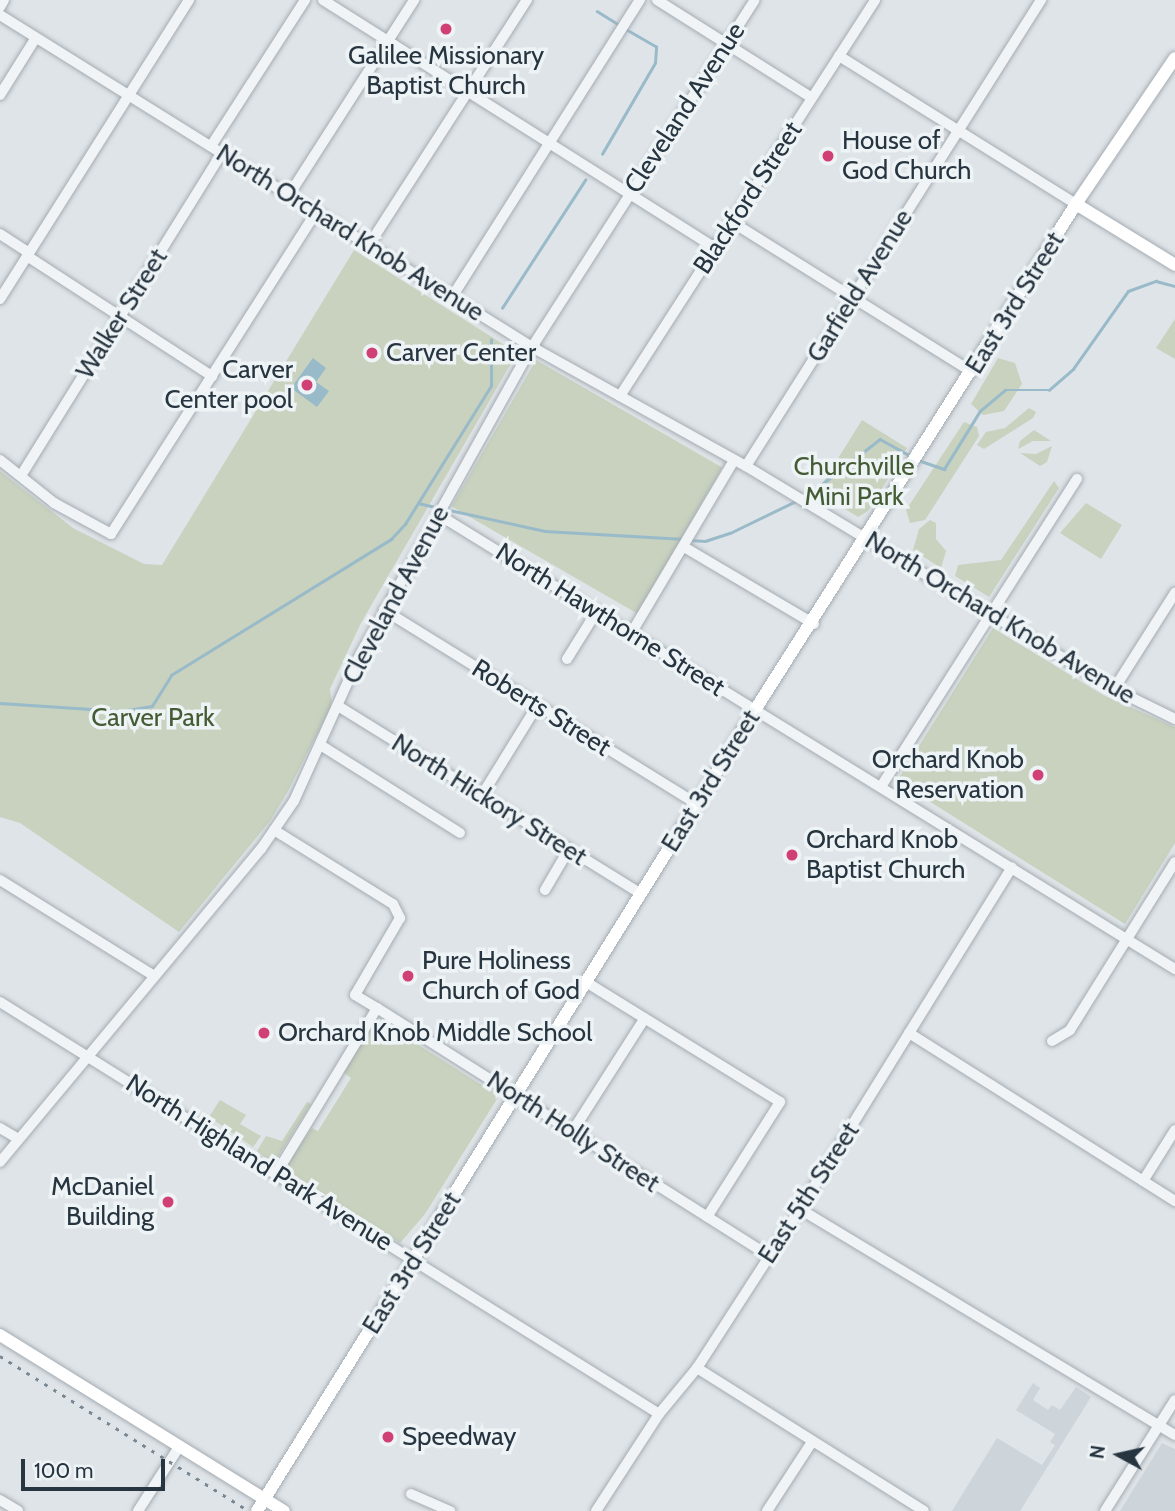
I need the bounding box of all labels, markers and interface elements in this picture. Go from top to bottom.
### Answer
street label: Cleveland Avenue [618,17,752,199]
marker: Galilee Missionary Baptist Church [438,21,454,37]
place label: Galilee Missionary Baptist Church [348,40,544,102]
street label: Blackford Street [687,116,809,280]
place label: House of God Church [842,125,971,186]
street label: North Orchard Knob Avenue [210,138,490,328]
marker: House of God Church [820,148,836,164]
street label: Garfield Avenue [801,204,919,368]
street label: East 3rd Street [959,226,1071,380]
street label: Walker Street [70,243,174,385]
place label: Carver Center [386,337,536,369]
marker: Carver Center [364,345,380,361]
place label: Carver Center pool [164,354,293,416]
marker: Carver Center pool [299,377,315,393]
park label: Churchville Mini Park [794,451,914,512]
street label: Cleveland Avenue [336,501,456,689]
street label: North Orchard Knob Avenue [859,525,1141,711]
street label: North Hawthorne Street [490,537,730,703]
street label: Roberts Street [466,653,616,763]
park label: Carver Park [91,702,215,734]
street label: East 3rd Street [655,704,767,858]
street label: North Hickory Street [386,727,592,873]
place label: Orchard Knob Reservation [872,744,1024,806]
marker: Orchard Knob Reservation [1030,767,1046,783]
place label: Orchard Knob Baptist Church [806,824,965,886]
marker: Orchard Knob Baptist Church [784,847,800,863]
place label: Pure Holiness Church of God [422,945,580,1006]
marker: Pure Holiness Church of God [400,968,416,984]
place label: Orchard Knob Middle School [278,1017,592,1049]
marker: Orchard Knob Middle School [256,1025,272,1041]
street label: North Holly Street [481,1065,665,1199]
street label: North Highland Park Avenue [120,1068,398,1258]
street label: East 5th Street [752,1117,866,1269]
place label: McDaniel Building [51,1171,154,1232]
street label: East 3rd Street [356,1186,468,1340]
marker: McDaniel Building [160,1194,176,1210]
north arrow [1084,1420,1154,1490]
place label: Speedway [402,1421,516,1453]
marker: Speedway [380,1429,396,1445]
scale bar [24,1444,168,1488]
text: N [1085,1444,1110,1460]
text: 100 m [34,1458,93,1483]

